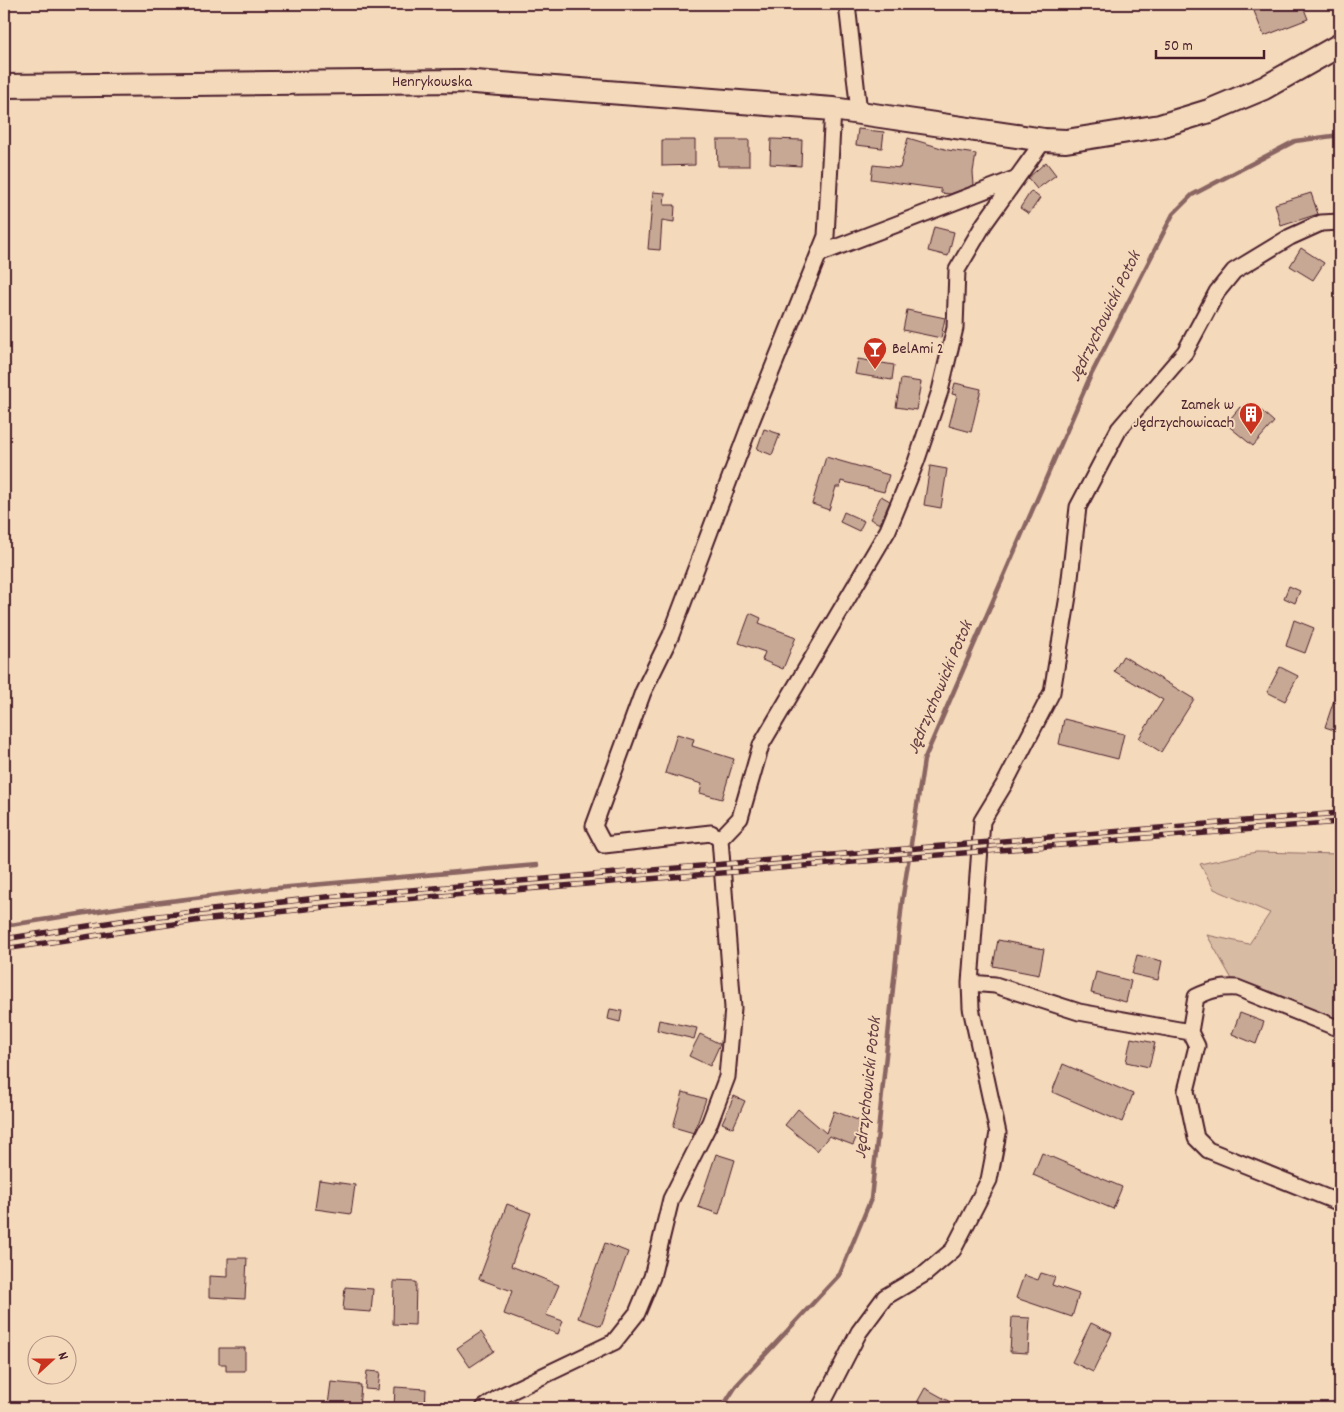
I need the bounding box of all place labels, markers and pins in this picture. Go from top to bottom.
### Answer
bar icon: BelAmi 2 [862,336,888,370]
place label: BelAmi 2 [892,338,944,361]
place label: Zamek w Jędrzychowicach [1133,394,1234,435]
building icon: Zamek w Jędrzychowicach [1238,401,1264,435]

